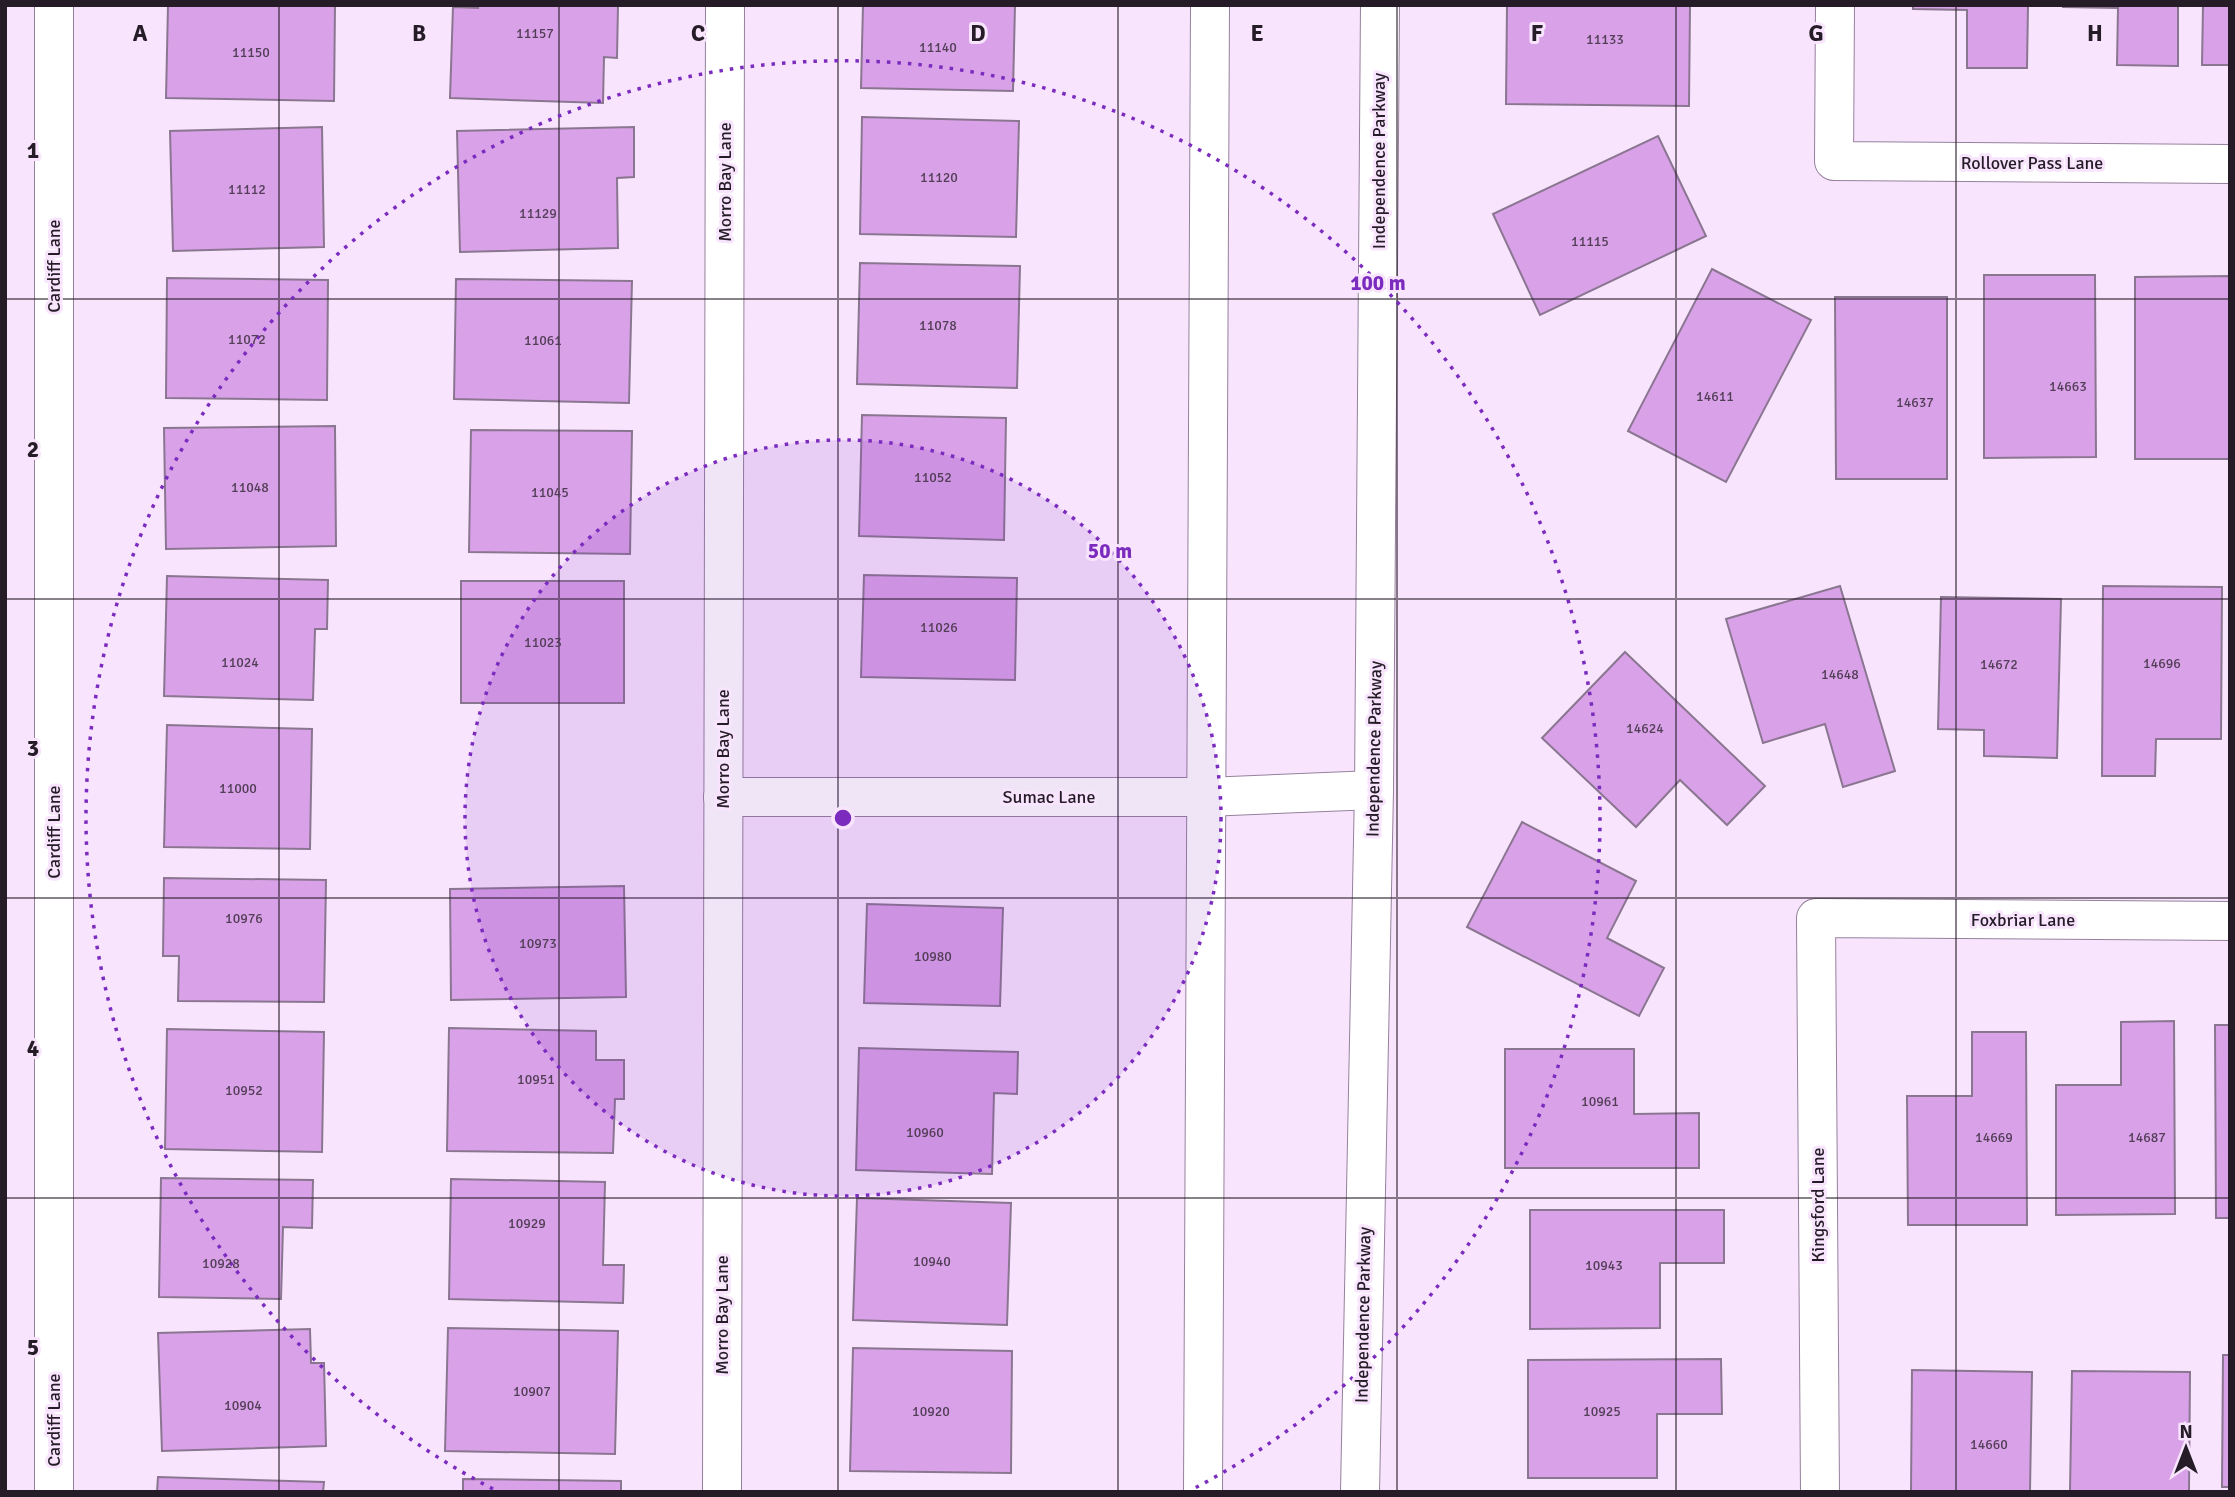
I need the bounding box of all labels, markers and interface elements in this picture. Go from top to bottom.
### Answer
text: A [133,19,148,48]
text: B [412,19,426,48]
text: C [691,19,705,48]
text: D [970,19,986,48]
text: E [1250,19,1264,48]
text: F [1531,19,1543,48]
text: G [1808,19,1824,48]
text: H [2087,19,2103,48]
house number: 11157 [516,25,554,42]
house number: 11133 [1586,31,1624,48]
house number: 11140 [919,39,957,56]
house number: 11150 [232,44,270,61]
street label: Independence Parkway [1368,72,1390,249]
street label: Morro Bay Lane [714,122,736,242]
text: 1 [27,136,39,165]
street label: Rollover Pass Lane [1961,152,2103,174]
house number: 11120 [920,169,958,186]
house number: 11112 [228,181,266,198]
house number: 11129 [519,205,557,222]
street label: Cardiff Lane [43,219,65,313]
house number: 11115 [1571,233,1609,250]
text: 100 m [1350,270,1406,296]
house number: 11078 [919,317,957,334]
house number: 11072 [228,331,266,348]
house number: 11061 [524,332,562,349]
house number: 14663 [2049,378,2087,395]
house number: 14611 [1696,388,1734,405]
house number: 14637 [1896,394,1934,411]
text: 2 [27,435,39,464]
house number: 11052 [914,469,952,486]
house number: 11048 [231,479,269,496]
house number: 11045 [531,484,569,501]
text: 50 m [1088,538,1132,564]
house number: 11026 [920,619,958,636]
house number: 11023 [524,634,562,651]
house number: 11024 [221,654,259,671]
house number: 14696 [2143,655,2181,672]
house number: 14672 [1980,656,2018,673]
street label: Independence Parkway [1361,660,1387,837]
house number: 14648 [1821,666,1859,683]
street label: Morro Bay Lane [712,689,734,809]
house number: 14624 [1626,720,1664,737]
text: 3 [27,734,39,763]
house number: 11000 [219,780,257,797]
street label: Cardiff Lane [43,785,65,879]
street label: Sumac Lane [1003,786,1095,808]
centre of rings [831,806,855,830]
street label: Foxbriar Lane [1971,909,2075,931]
house number: 10976 [225,910,263,927]
house number: 10973 [519,935,557,952]
house number: 10980 [914,948,952,965]
text: 4 [27,1034,39,1063]
house number: 10951 [517,1071,555,1088]
house number: 10952 [225,1082,263,1099]
house number: 10961 [1581,1093,1619,1110]
house number: 10960 [906,1124,944,1141]
house number: 14669 [1975,1129,2013,1146]
house number: 14687 [2128,1129,2166,1146]
street label: Kingsford Lane [1807,1147,1829,1263]
house number: 10929 [508,1215,546,1232]
street label: Independence Parkway [1350,1226,1376,1403]
house number: 10940 [913,1253,951,1270]
house number: 10928 [202,1255,240,1272]
street label: Morro Bay Lane [711,1255,733,1375]
house number: 10943 [1585,1257,1623,1274]
text: 5 [27,1333,39,1362]
street label: Cardiff Lane [43,1373,65,1467]
house number: 10907 [513,1383,551,1400]
house number: 10904 [224,1397,262,1414]
house number: 10920 [912,1403,950,1420]
house number: 10925 [1583,1403,1621,1420]
north arrow [2151,1413,2221,1483]
text: N [2179,1420,2193,1444]
house number: 14660 [1970,1436,2008,1453]

